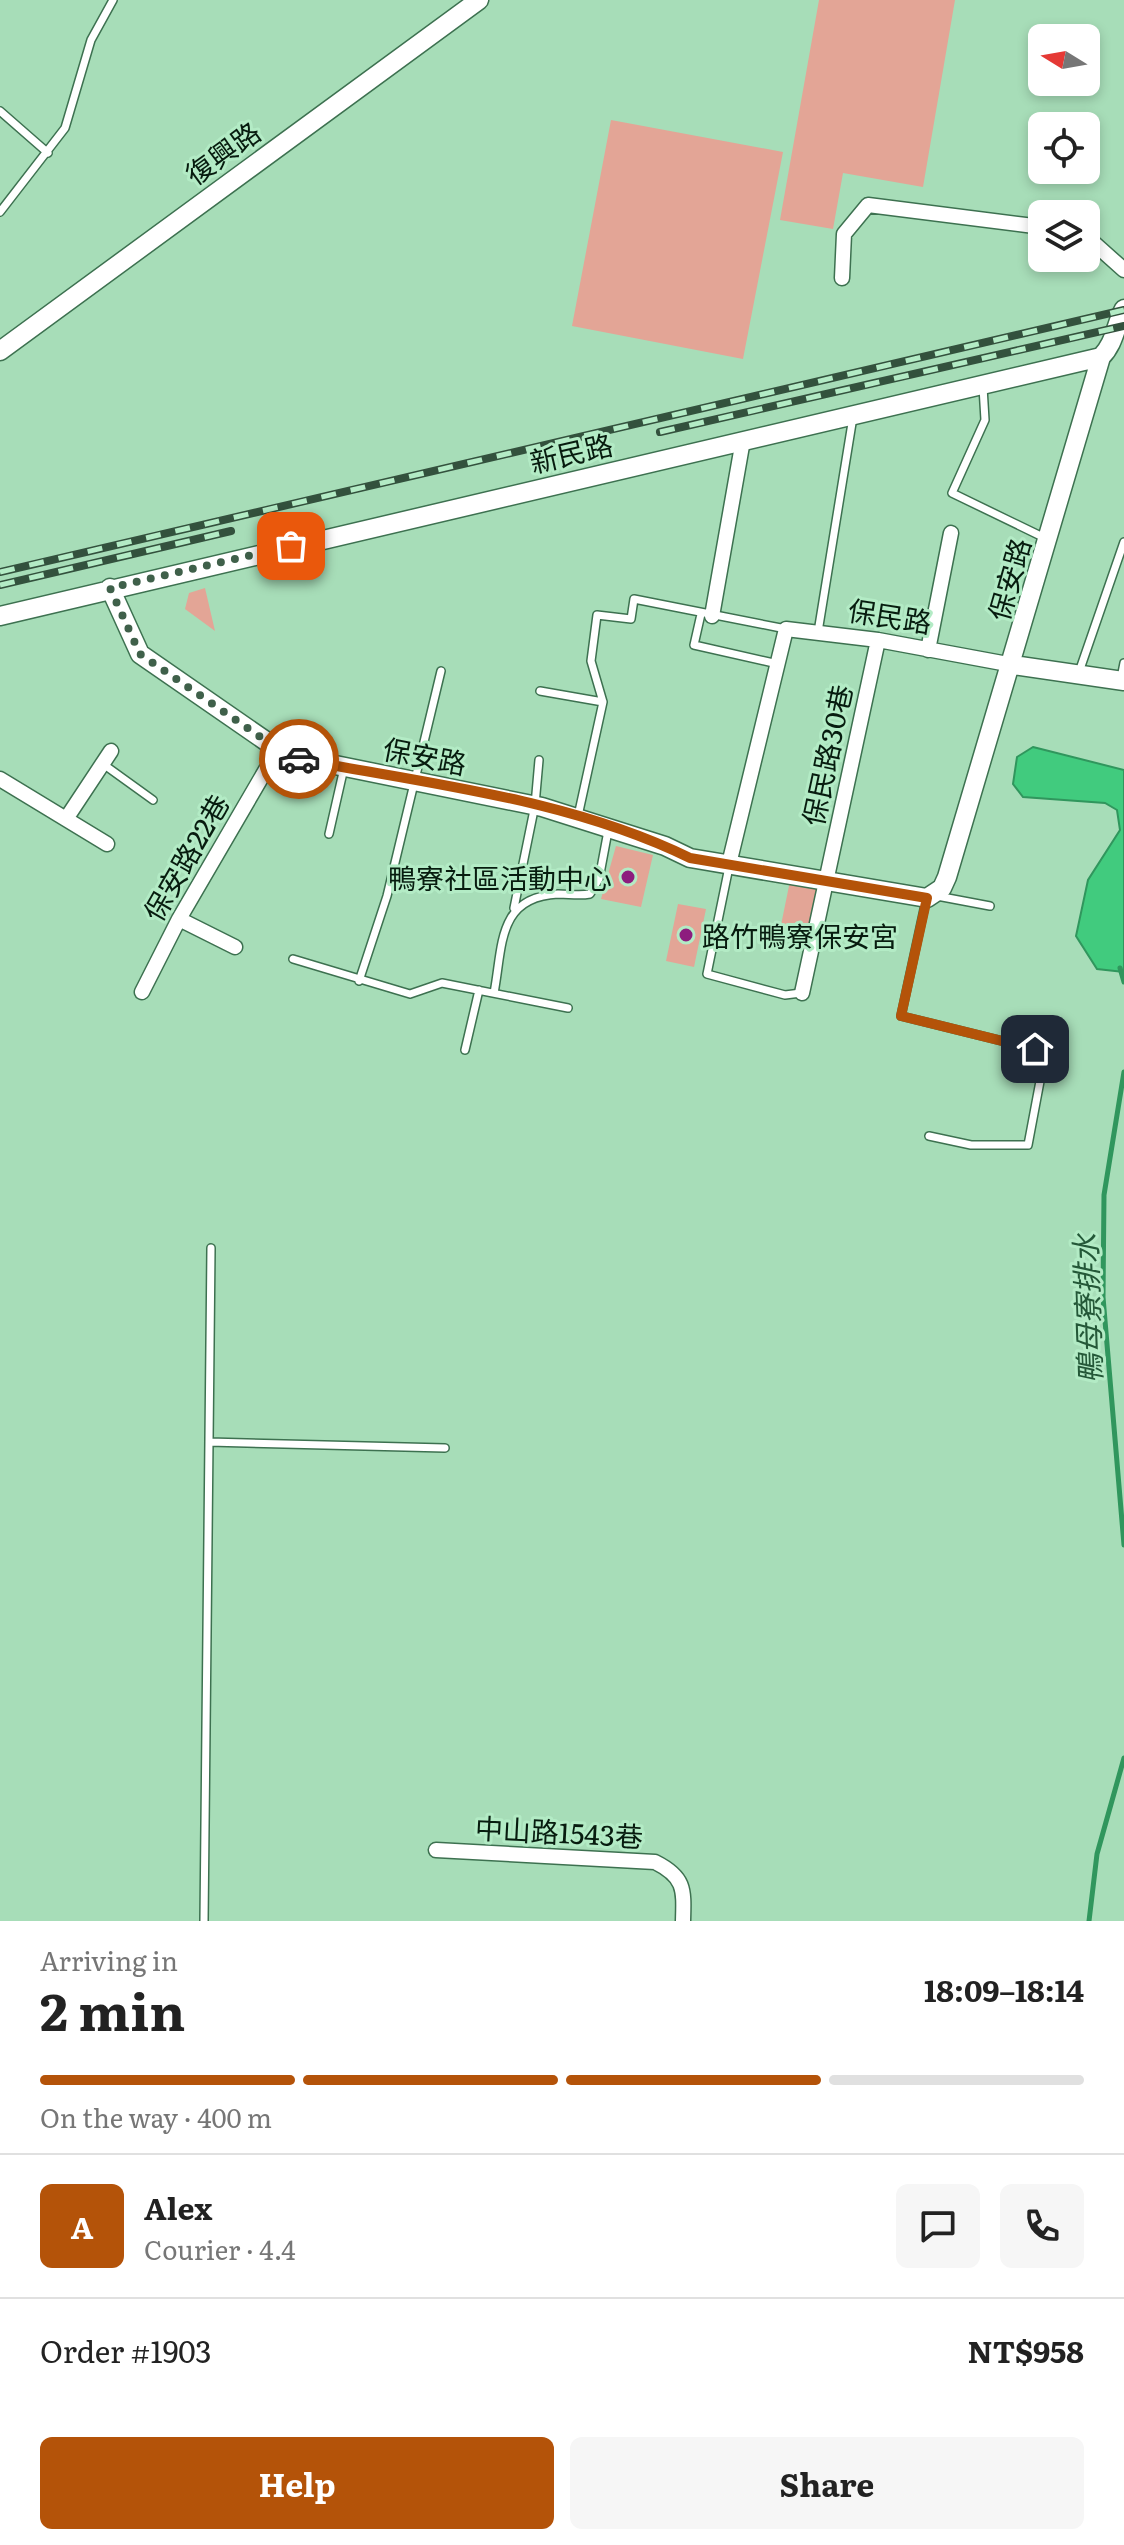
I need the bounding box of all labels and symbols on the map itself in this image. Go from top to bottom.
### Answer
north arrow [1028,24,1100,96]
street label: 復興路 [176,110,268,194]
street label: 新民路 [525,422,617,482]
pin [257,512,325,580]
street label: 保安路 [976,533,1040,625]
street label: 保民路 [845,588,935,642]
street label: 保民路30巷 [791,681,861,829]
courier [259,719,339,799]
street label: 保安路 [380,726,470,784]
street label: 保安路22巷 [132,786,238,928]
place label: 鴨寮社區活動中心 [388,856,612,898]
marker: 鴨寮社區活動中心 [619,868,637,886]
place label: 路竹鴨寮保安宮 [702,914,898,956]
marker: 路竹鴨寮保安宮 [677,926,695,944]
pin [1001,1015,1069,1083]
water label: 鴨母寮排水 [1061,1231,1111,1385]
street label: 中山路1543巷 [474,1806,644,1856]

